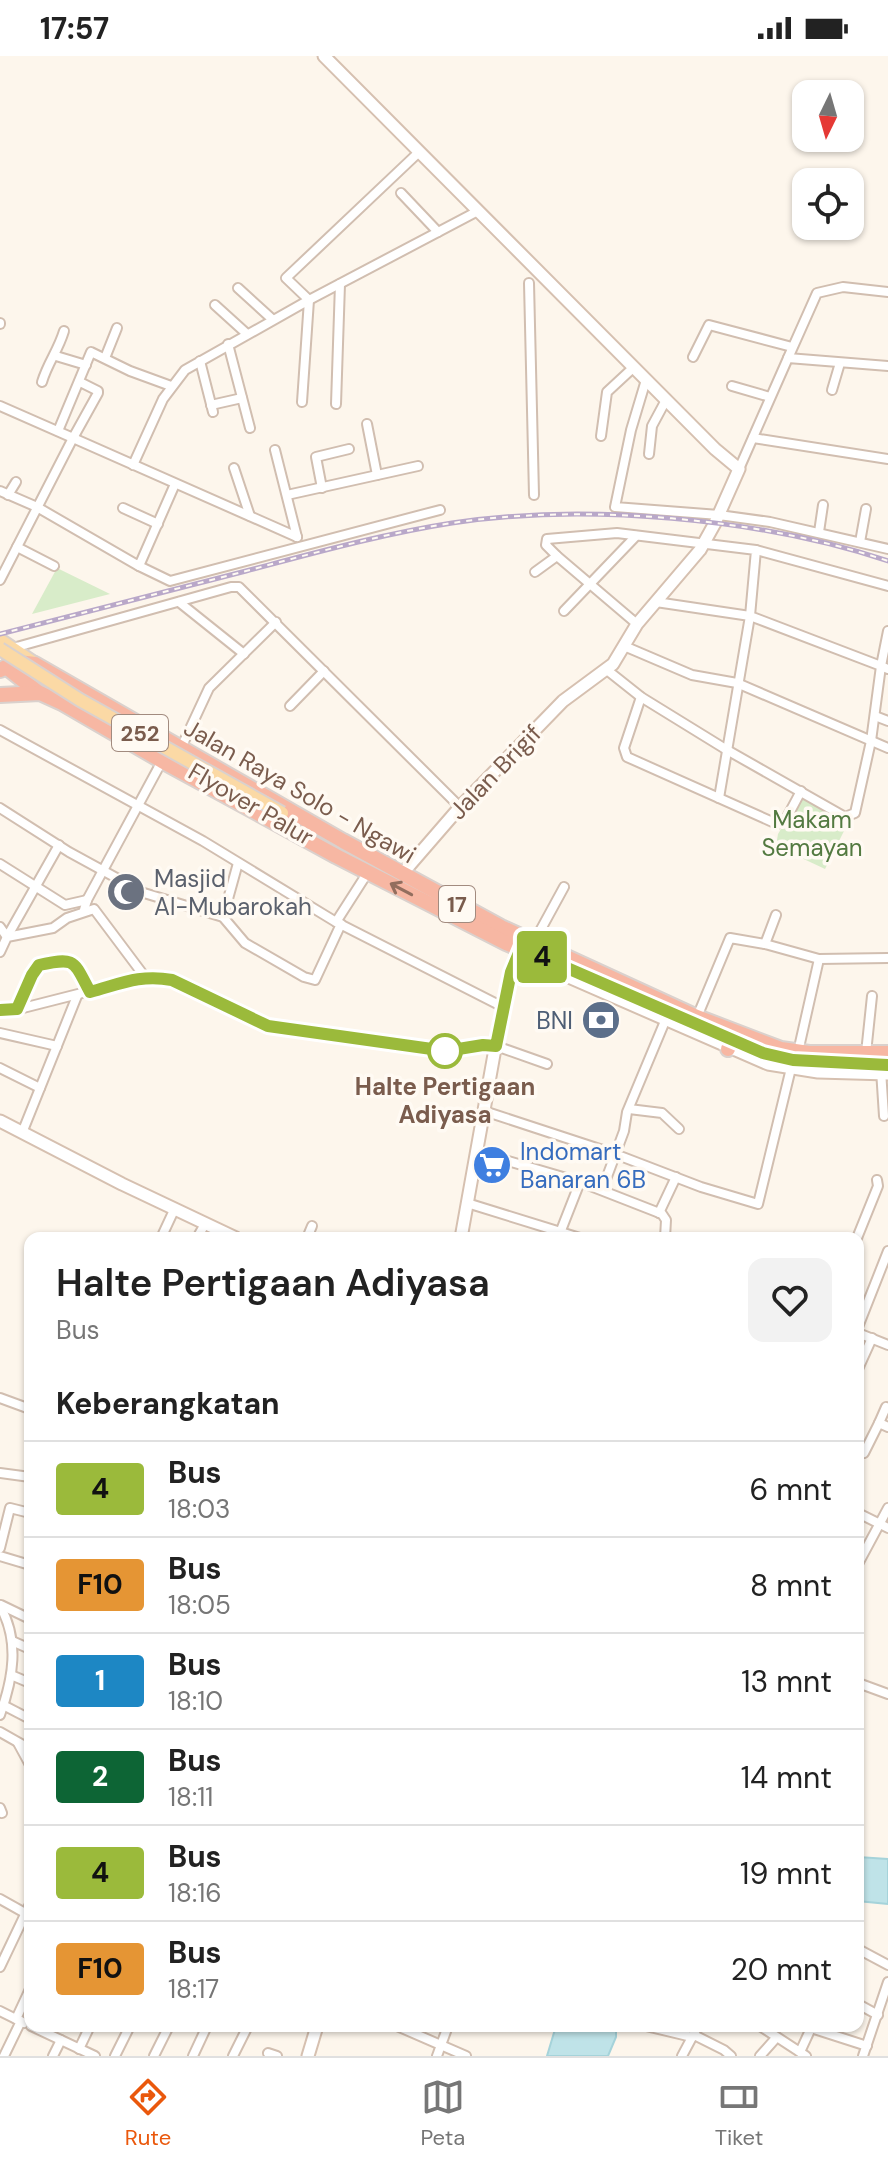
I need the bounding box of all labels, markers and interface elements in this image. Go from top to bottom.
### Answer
text: 17:57 [40,9,109,48]
north arrow [792,80,864,152]
map controls [792,80,864,240]
button: locate [792,168,864,240]
street label: Jalan Raya Solo - Ngawi [179,712,421,870]
road number: 252 [112,715,168,751]
street label: Jalan Brigif [442,718,548,826]
street label: Flyover Palur [183,756,319,852]
park label: Makam Semayan [761,804,863,863]
place label: Masjid Al-Mubarokah [154,863,312,922]
mosque icon: Masjid Al-Mubarokah [105,871,147,913]
one-way arrow [389,881,413,897]
road number: 17 [439,886,475,922]
line badge: 4 [516,931,568,983]
text: 4 [533,938,551,975]
bank icon: BNI [580,999,622,1041]
place label: BNI [536,1005,573,1036]
marker: Halte Pertigaan Adiyasa [428,1034,462,1068]
place label: Halte Pertigaan Adiyasa [355,1071,535,1130]
place label: Indomart Banaran 6B [520,1136,646,1195]
supermarket icon: Indomart Banaran 6B [471,1144,513,1186]
text: Halte Pertigaan Adiyasa [56,1258,490,1308]
button: heart [748,1258,832,1342]
text: Bus [56,1313,100,1347]
text: Keberangkatan [56,1384,280,1423]
text: Bus [168,1453,222,1492]
text: 4 [91,1470,109,1507]
text: 6 mnt [749,1470,832,1509]
text: 18:03 [168,1492,230,1526]
text: Bus [168,1549,222,1588]
text: F10 [77,1566,123,1603]
text: 8 mnt [750,1566,832,1605]
text: 18:05 [168,1588,231,1622]
text: Bus [168,1645,222,1684]
text: 1 [95,1662,105,1699]
text: 13 mnt [741,1662,832,1701]
text: 18:10 [168,1684,223,1718]
text: Bus [168,1741,222,1780]
text: 2 [92,1758,108,1795]
text: 14 mnt [741,1758,832,1797]
text: 18:11 [168,1780,213,1814]
text: Bus [168,1837,222,1876]
text: 4 [91,1854,109,1891]
text: 19 mnt [740,1854,832,1893]
text: 18:16 [168,1876,222,1910]
text: Bus [168,1933,222,1972]
text: F10 [77,1950,123,1987]
text: 20 mnt [731,1950,832,1989]
text: 18:17 [168,1972,219,2006]
tab: Rute [125,2075,171,2152]
tab: Peta [420,2075,465,2152]
tab: Tiket [715,2075,763,2152]

